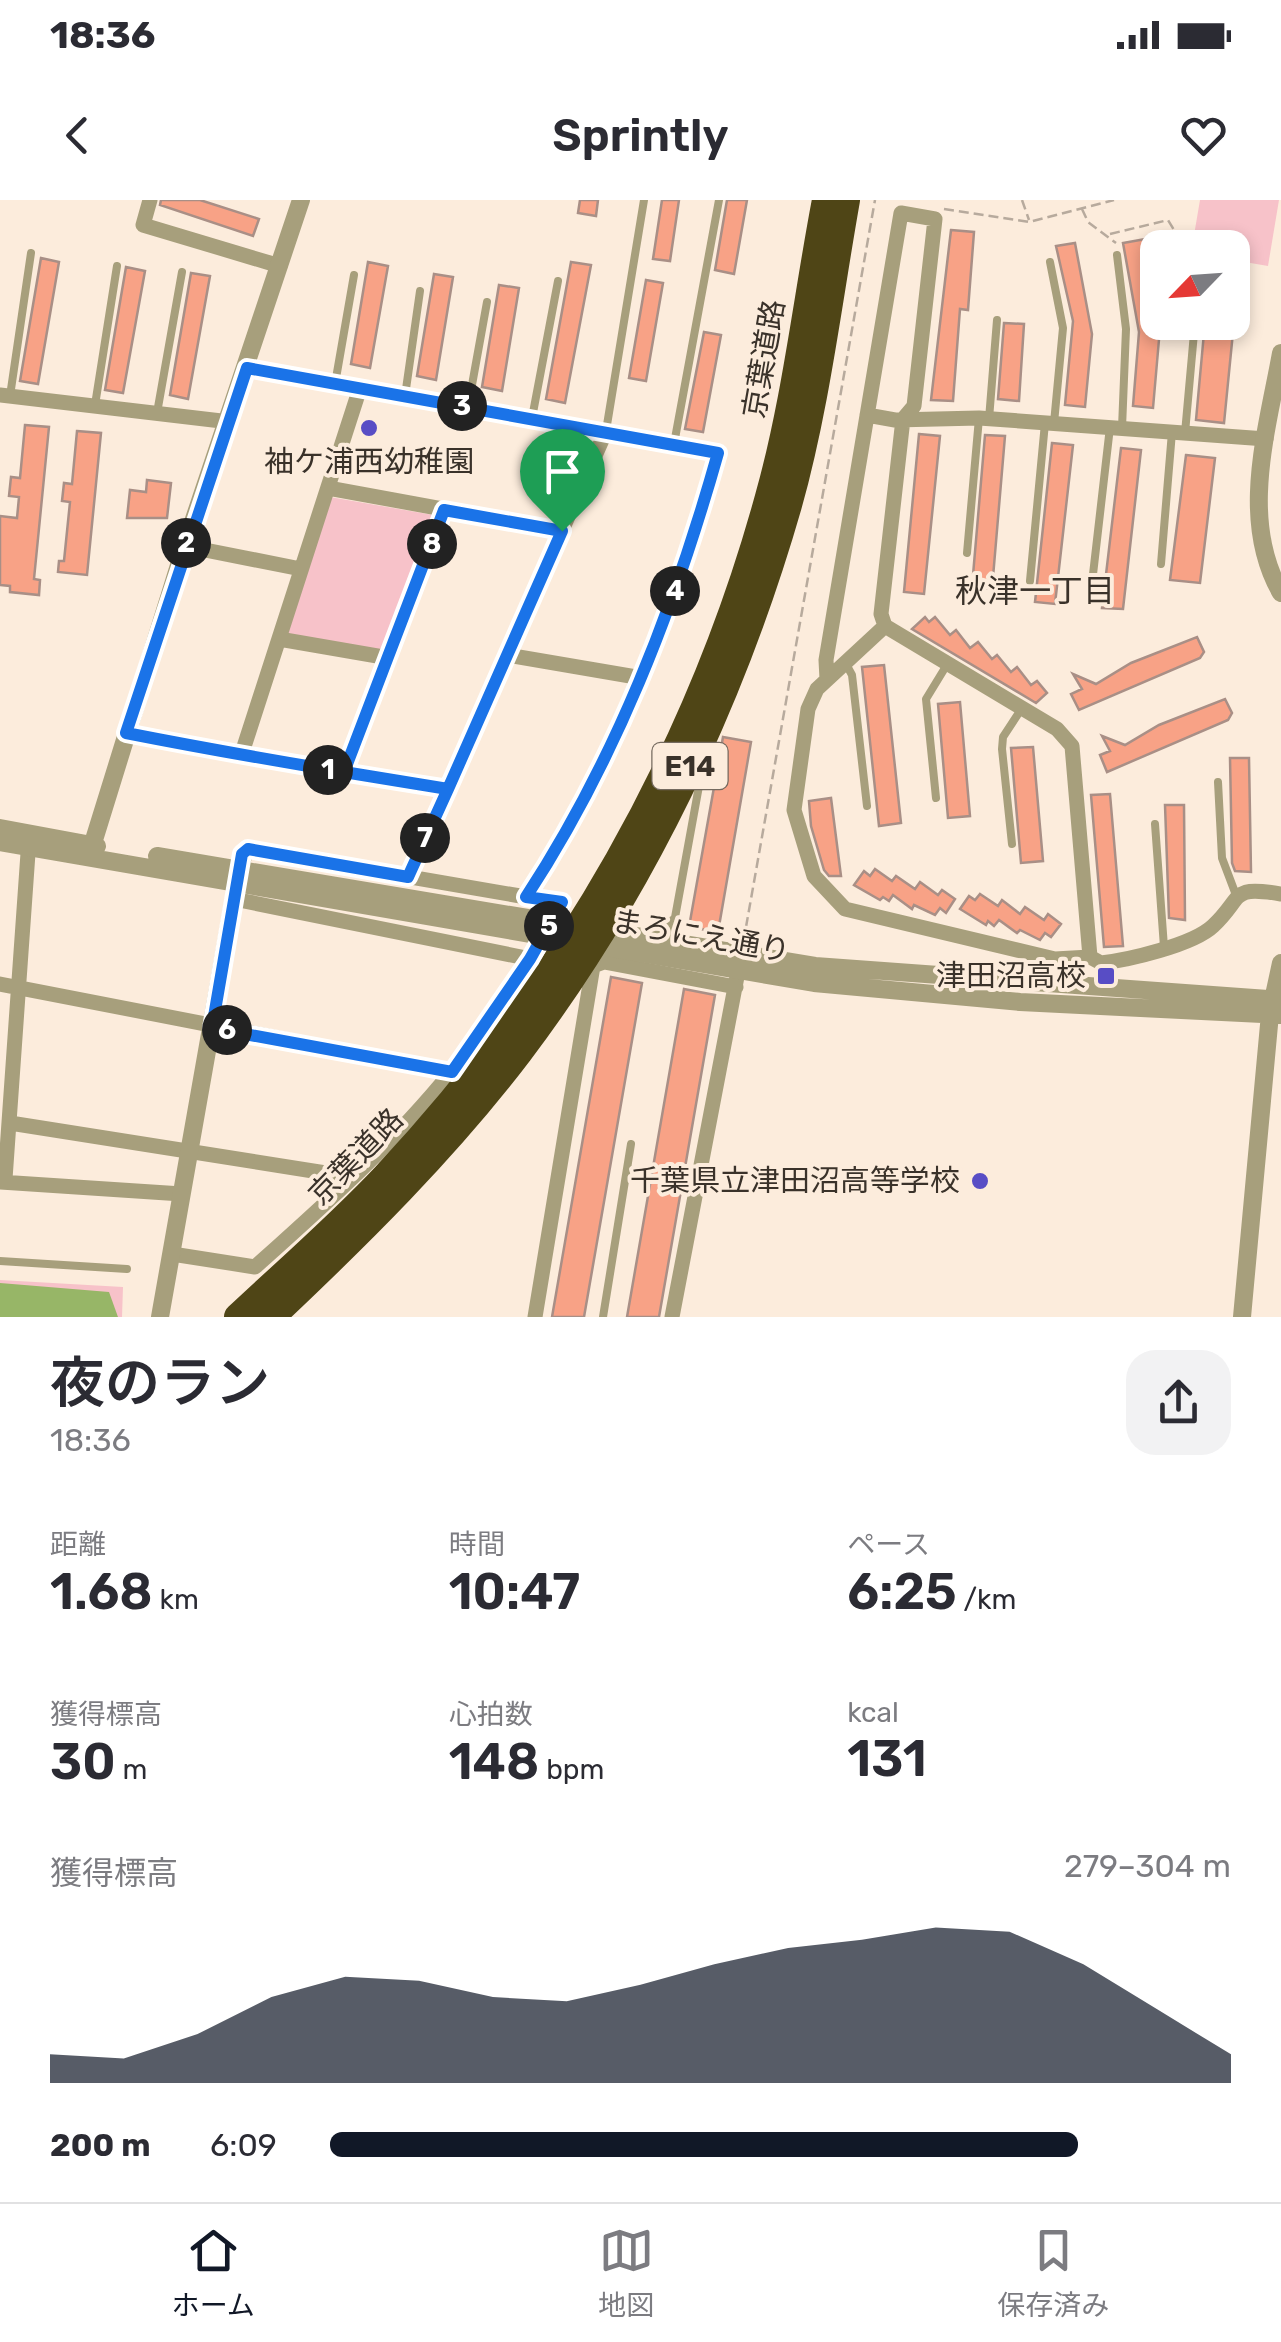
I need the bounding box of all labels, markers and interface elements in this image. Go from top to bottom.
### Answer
text: 18:36 [50,12,156,58]
icon: back [50,108,105,163]
icon: heart [1176,108,1231,163]
text: Sprintly [552,109,729,162]
north arrow [1140,230,1250,340]
map controls [1140,230,1250,340]
street label: 京葉道路 [736,297,792,421]
pin: 3 [437,381,487,431]
text: 3 [453,389,471,422]
marker: 袖ケ浦西幼稚園 [358,417,380,439]
pin [520,429,605,532]
place label: 袖ケ浦西幼稚園 [264,444,474,480]
icon: arrive [535,444,590,499]
pin: 2 [161,518,211,568]
pin: 8 [407,519,457,569]
text: 2 [177,526,195,559]
text: 8 [423,527,441,560]
pin: 4 [650,566,700,616]
district label: 秋津一丁目 [955,572,1115,610]
text: 4 [665,574,685,607]
road number: E14 [652,743,728,789]
pin: 1 [303,745,353,795]
text: 1 [321,753,335,786]
pin: 7 [400,813,450,863]
text: 7 [417,821,433,854]
pin: 5 [524,901,574,951]
street label: まろにえ通り [609,903,793,969]
text: 5 [540,909,558,942]
place label: 津田沼高校 [936,958,1086,994]
marker: 津田沼高校 [1095,965,1117,987]
pin: 6 [202,1005,252,1055]
text: 6 [218,1013,236,1046]
street label: 京葉道路 [301,1101,411,1213]
place label: 千葉県立津田沼高等学校 [630,1163,960,1199]
marker: 千葉県立津田沼高等学校 [969,1170,991,1192]
button: share [1126,1350,1231,1455]
text: 夜のラン [50,1351,270,1416]
text: 18:36 [50,1421,131,1459]
text: 距離 [50,1528,106,1561]
text: 時間 [449,1528,505,1561]
text: ペース [847,1528,930,1561]
text: 1.68 [50,1562,153,1622]
text: 10:47 [449,1562,580,1622]
text: 6:25 [847,1562,957,1622]
text: km [153,1583,199,1616]
text: /km [957,1583,1016,1616]
text: kcal [847,1696,899,1729]
text: 獲得標高 [50,1698,162,1731]
text: 心拍数 [449,1698,533,1731]
text: 131 [847,1729,927,1789]
text: 30 [50,1732,116,1792]
text: 148 [449,1732,539,1792]
text: m [116,1753,147,1786]
text: bpm [539,1753,604,1786]
text: 279–304 m [1064,1847,1231,1885]
text: 獲得標高 [50,1854,178,1892]
text: 200 m [50,2126,150,2164]
text: 6:09 [210,2126,277,2164]
tab: ホーム [172,2223,255,2323]
tab: 地図 [598,2223,654,2323]
tab: 保存済み [997,2223,1109,2323]

